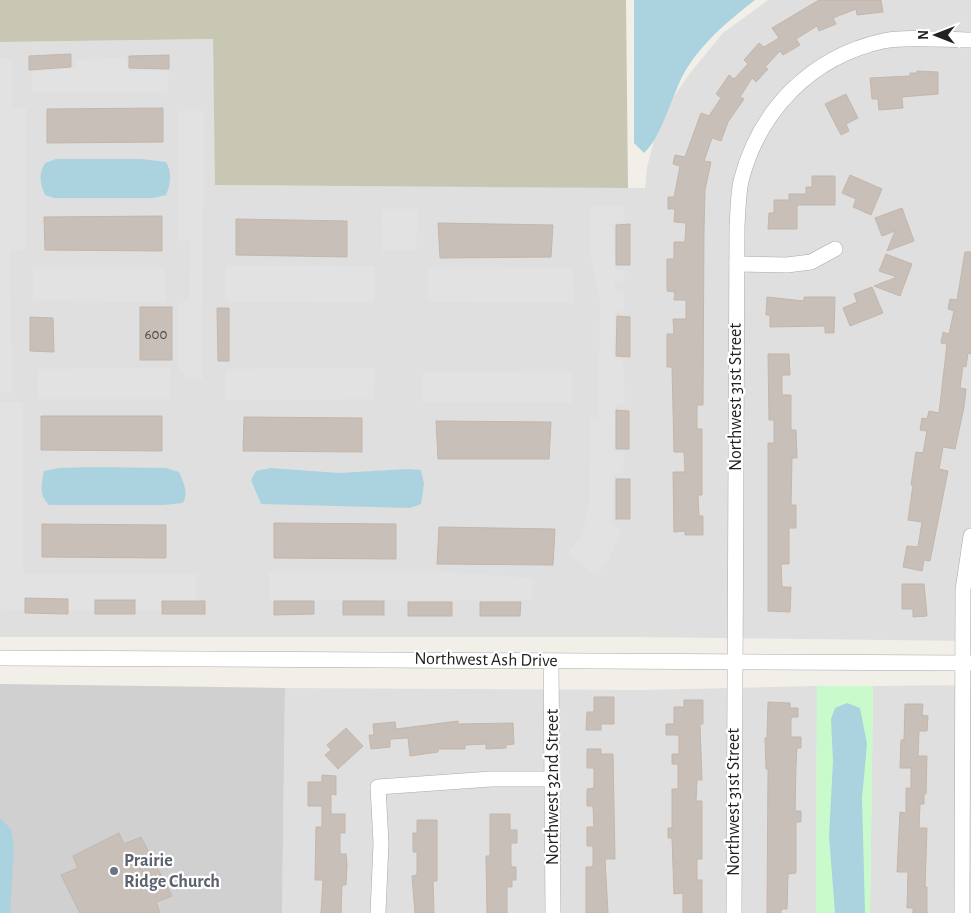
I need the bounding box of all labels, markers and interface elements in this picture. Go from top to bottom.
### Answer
north arrow [911,10,961,60]
text: N [917,30,931,40]
street label: Northwest 31st Street [727,323,745,471]
house number: 600 [145,327,168,342]
street label: Northwest Ash Drive [414,650,558,670]
street label: Northwest 32nd Street [544,709,562,865]
street label: Northwest 31st Street [725,728,743,876]
place label: Prairie Ridge Church [124,852,220,891]
marker: Prairie Ridge Church [108,865,120,877]

